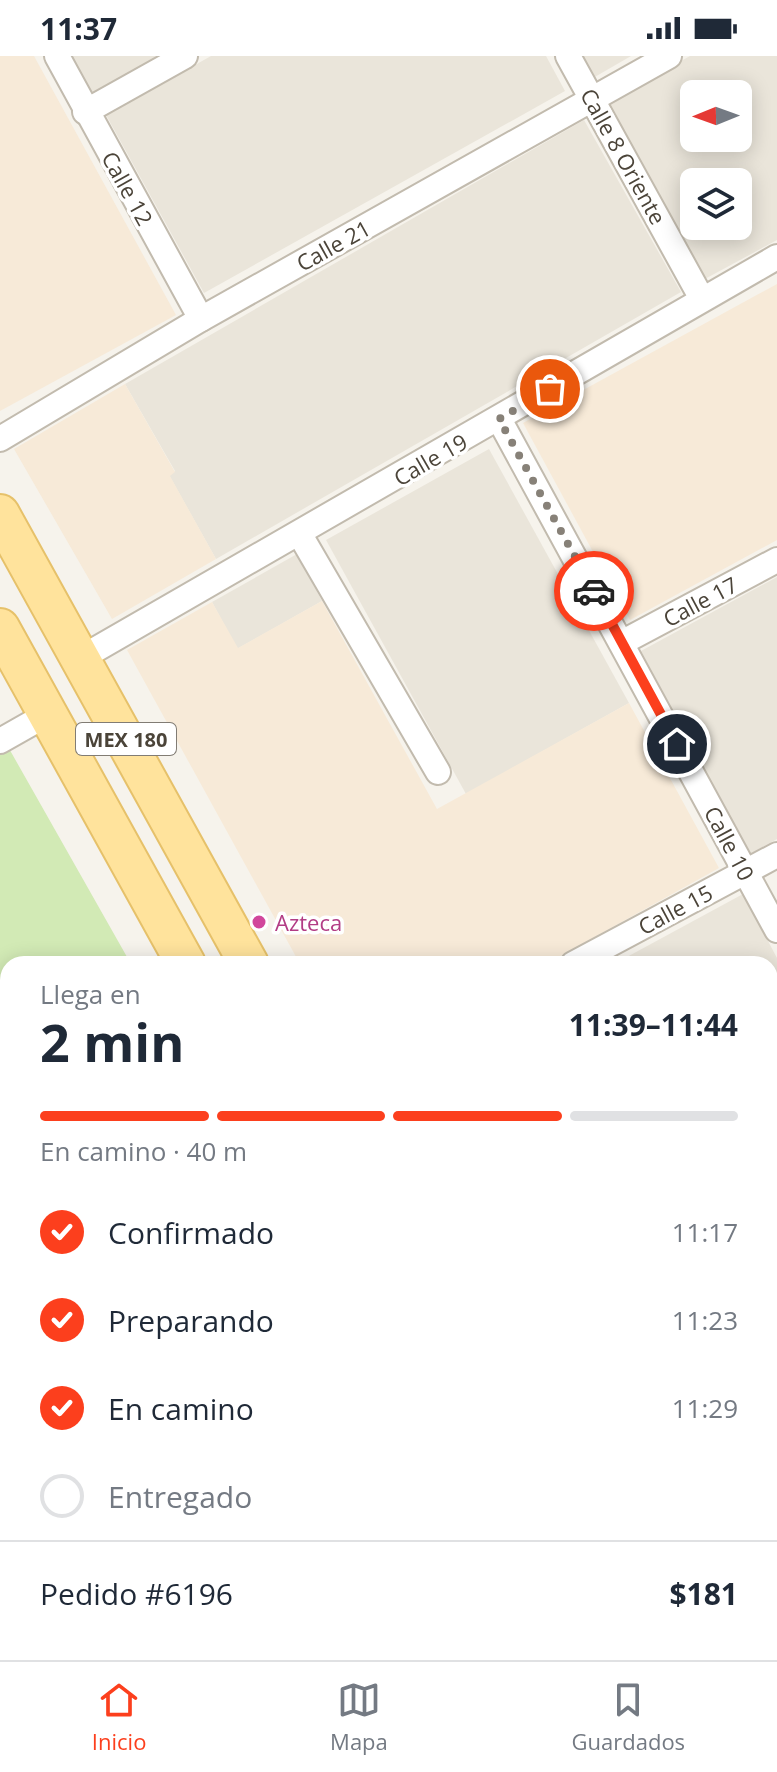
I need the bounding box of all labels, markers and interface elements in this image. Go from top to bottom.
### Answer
text: 11:37 [40,8,117,49]
north arrow [680,80,752,152]
map controls [680,80,752,240]
street label: Calle 8 Oriente [574,83,674,229]
street label: Calle 12 [95,146,161,230]
button: layers [680,168,752,240]
street label: Calle 21 [291,212,375,278]
pin [516,355,584,423]
icon: bag [528,367,572,411]
street label: Calle 19 [388,426,472,492]
courier [554,551,634,631]
icon: car [572,569,616,613]
street label: Calle 17 [657,569,743,633]
pin [643,710,711,778]
icon: home [655,722,699,766]
road number: MEX 180 [76,723,176,755]
street label: Calle 10 [698,800,762,886]
street label: Calle 15 [632,877,718,941]
place label: Azteca [275,907,342,937]
marker: Azteca [250,913,268,931]
text: Llega en [40,976,141,1012]
text: 11:39–11:44 [569,1004,738,1045]
text: 2 min [40,1006,184,1077]
text: En camino · 40 m [40,1133,247,1169]
icon: check [40,1210,84,1254]
text: Confirmado [108,1212,274,1253]
text: 11:17 [672,1214,738,1250]
icon: check [40,1298,84,1342]
text: Preparando [108,1300,274,1341]
text: 11:23 [672,1302,738,1338]
icon: check [40,1386,84,1430]
text: En camino [108,1388,254,1429]
text: 11:29 [672,1390,738,1426]
text: Entregado [108,1476,252,1517]
text: Pedido #6196 [40,1573,233,1614]
text: $181 [669,1573,738,1614]
tab: Inicio [92,1678,146,1756]
tab: Mapa [330,1678,388,1756]
tab: Guardados [572,1678,685,1756]

